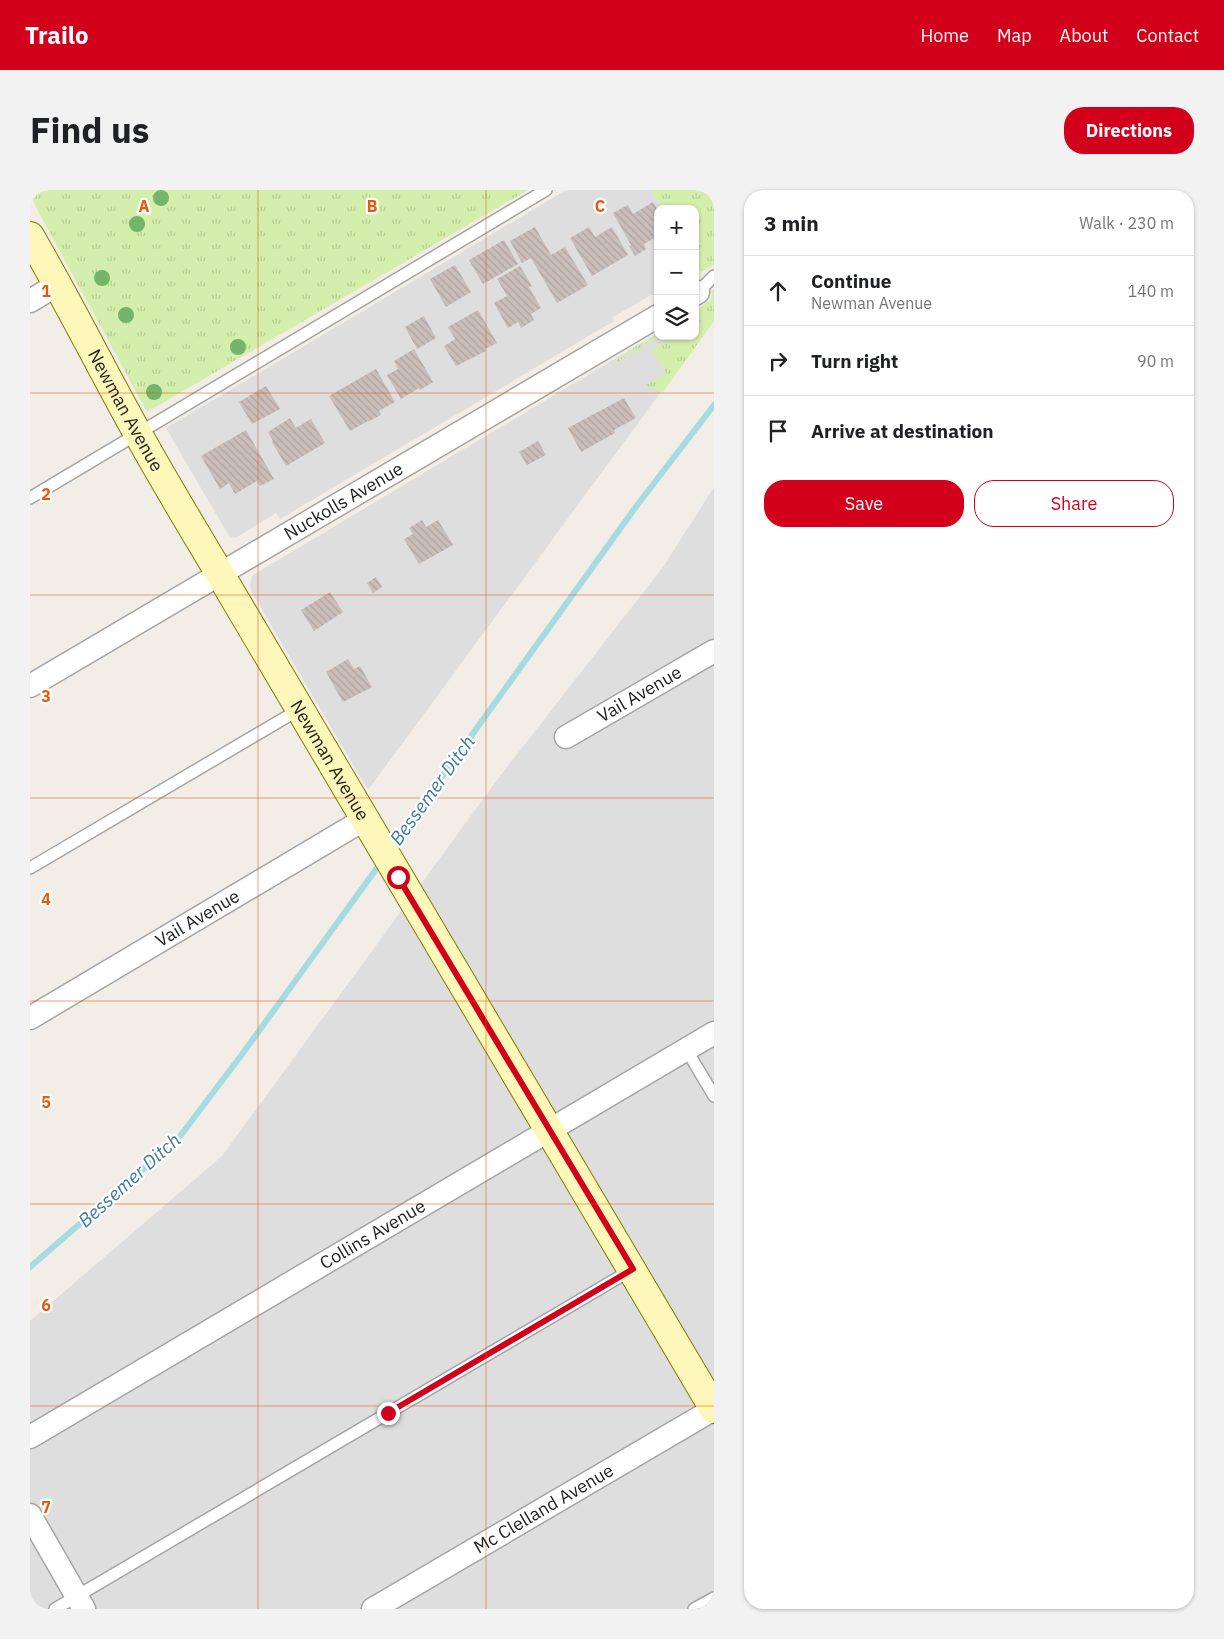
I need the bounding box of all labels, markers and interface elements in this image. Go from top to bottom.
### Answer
text: Trailo [25,19,89,51]
text: Home [921,24,969,47]
text: Map [997,24,1032,47]
text: About [1060,24,1108,47]
text: Contact [1136,24,1199,47]
text: Find us [30,107,149,153]
button: Directions [1064,107,1194,154]
text: A [139,196,150,216]
text: B [367,196,378,216]
text: C [595,196,605,216]
map controls [654,205,699,340]
button: + [654,205,699,250]
text: 3 min [764,209,819,237]
text: Walk · 230 m [1079,213,1174,233]
button: − [654,250,699,295]
text: Continue [811,269,891,293]
icon: ahead [764,277,792,305]
text: 1 [41,281,51,301]
text: 140 m [1127,281,1174,301]
text: Newman Avenue [811,293,932,313]
button: layers [654,295,699,340]
street label: Newman Avenue [83,345,169,476]
icon: right [764,347,792,375]
text: Turn right [811,349,898,373]
text: 90 m [1137,351,1174,371]
icon: arrive [764,417,792,445]
text: Arrive at destination [811,419,994,443]
street label: Nuckolls Avenue [280,457,407,545]
button: Save [764,480,964,527]
button: Share [974,480,1174,527]
text: 2 [41,484,51,504]
street label: Vail Avenue [593,660,686,727]
text: 3 [41,686,51,706]
street label: Newman Avenue [285,696,375,825]
water label: Bessemer Ditch [384,731,480,849]
route start [387,866,410,889]
street label: Vail Avenue [151,884,244,952]
text: 4 [41,889,51,909]
text: 5 [41,1092,51,1112]
water label: Bessemer Ditch [73,1128,185,1232]
street label: Collins Avenue [315,1194,430,1274]
text: 6 [41,1295,51,1315]
route end [377,1402,400,1425]
street label: Mc Clelland Avenue [469,1458,618,1558]
text: 7 [41,1497,51,1517]

